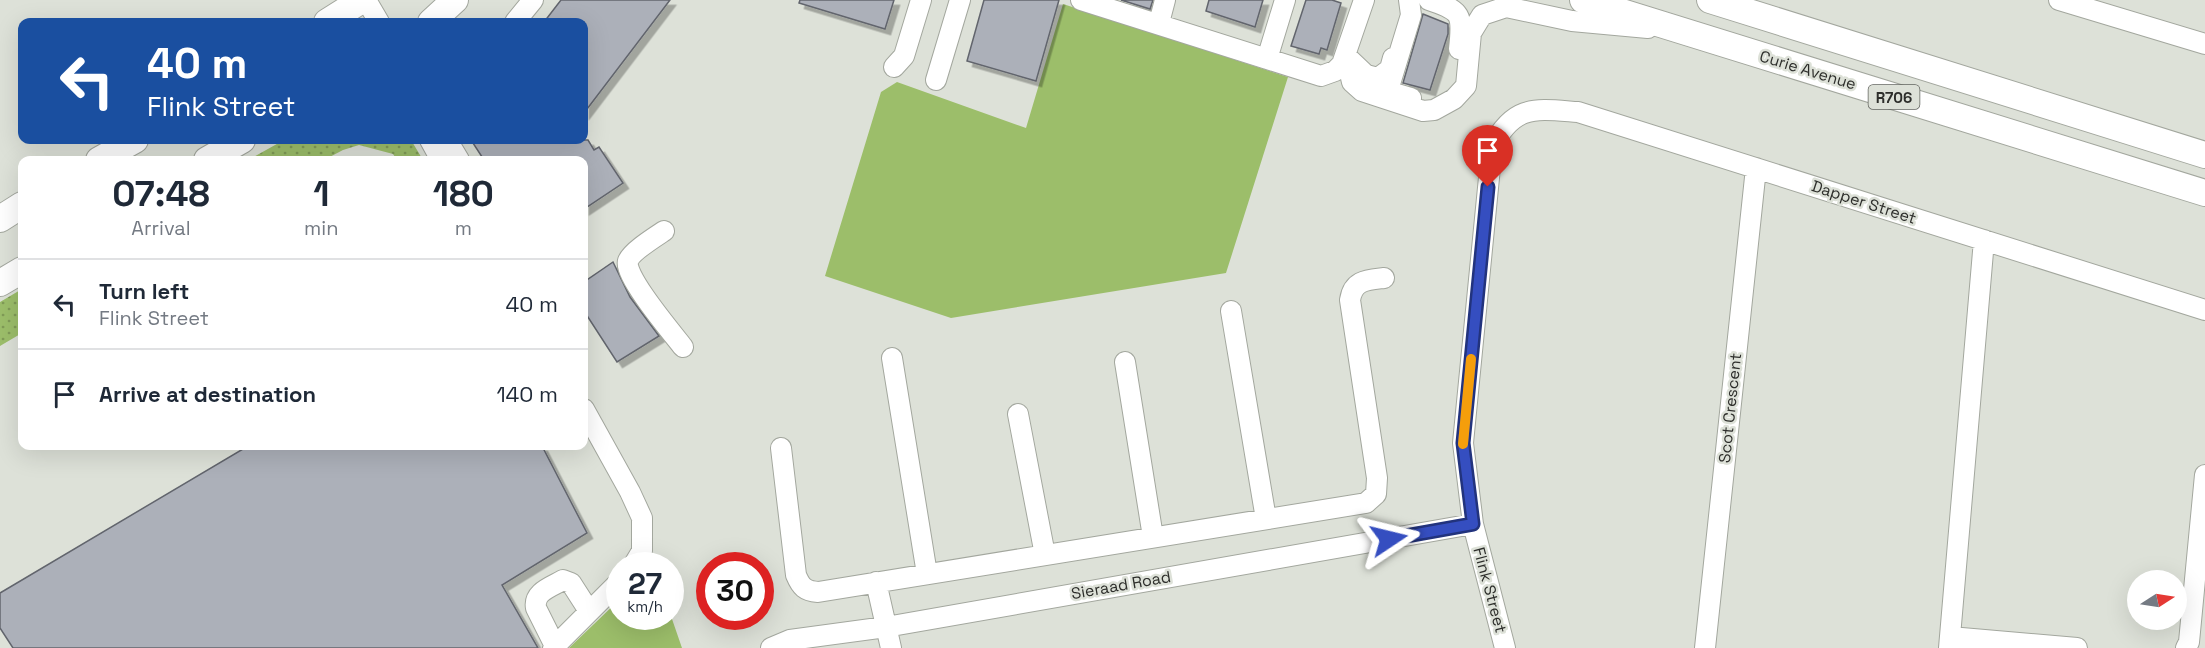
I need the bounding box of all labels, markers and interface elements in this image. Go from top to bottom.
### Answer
text: 40 m [147,37,247,90]
icon: left [48,42,126,120]
street label: Curie Avenue [1757,45,1859,95]
road number: R706 [1868,85,1920,109]
text: Flink Street [147,89,295,124]
pin [1462,125,1513,187]
icon: arrive [1471,134,1504,167]
text: 07:48 [112,171,210,217]
text: 1 [313,171,329,217]
text: 180 [433,171,494,217]
street label: Dapper Street [1809,175,1919,229]
text: Arrival [131,215,191,241]
text: min [304,215,338,241]
text: m [455,215,472,241]
text: Turn left [99,277,189,305]
icon: left [48,288,81,321]
text: 40 m [506,290,558,318]
text: Flink Street [99,305,209,331]
street label: Scot Crescent [1714,352,1746,464]
icon: arrive [48,378,81,411]
text: Arrive at destination [99,380,316,408]
text: 140 m [496,380,558,408]
position arrow [1357,507,1421,571]
street label: Flink Street [1468,545,1512,635]
speed limit sign: 30 [696,552,774,630]
text: 27 [628,564,662,603]
street label: Sieraad Road [1070,566,1172,604]
north arrow [2127,570,2187,630]
map controls [2127,570,2187,630]
text: km/h [627,597,663,616]

